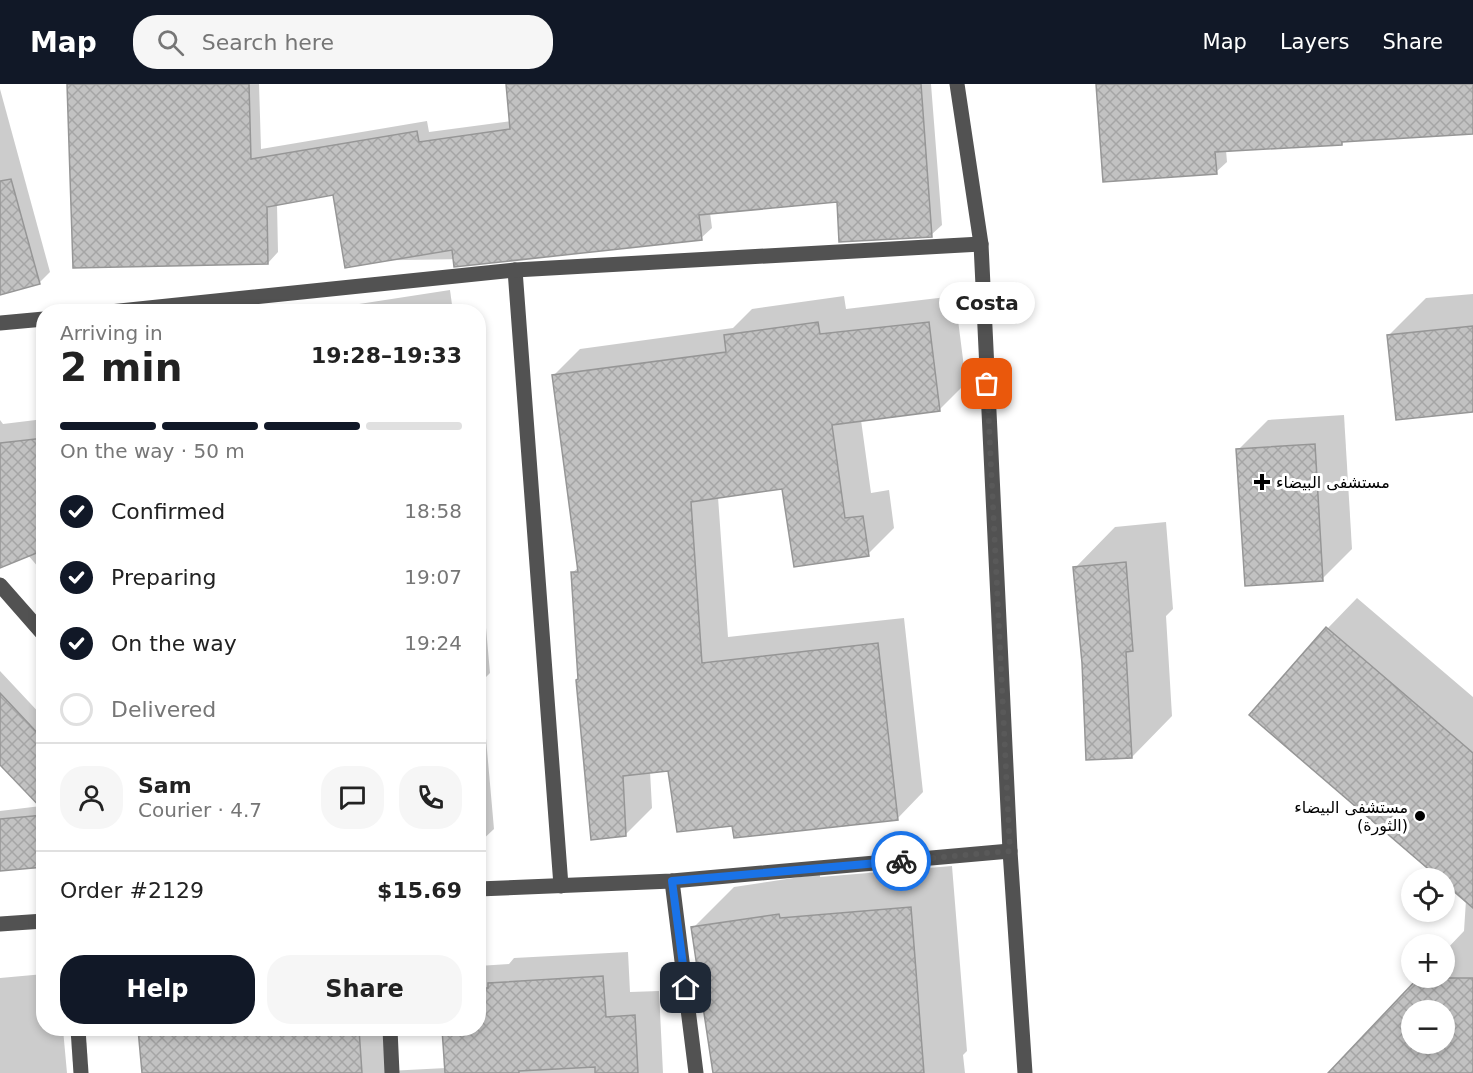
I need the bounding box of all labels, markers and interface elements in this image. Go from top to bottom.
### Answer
search box [133,15,553,69]
text: Map [30,26,97,59]
icon: search [154,26,187,59]
text: Search here [202,30,334,55]
text: Map [1203,30,1247,54]
text: Layers [1280,30,1349,54]
text: Share [1382,30,1443,54]
callout: Costa [939,282,1035,324]
text: Costa [955,291,1019,315]
text: Arriving in [60,321,163,345]
text: 19:28–19:33 [311,343,462,368]
text: 2 min [60,345,182,390]
pin [961,358,1012,409]
icon: bag [970,367,1003,400]
text: On the way · 50 m [60,439,245,463]
marker: مستشفى البيضاء [1253,473,1271,491]
place label: مستشفى البيضاء [1276,473,1390,492]
icon: check [60,495,93,528]
text: Confirmed [111,499,225,524]
text: 18:58 [404,499,462,523]
icon: check [60,561,93,594]
text: Preparing [111,565,217,590]
text: 19:07 [404,565,462,589]
icon: check [60,627,93,660]
text: On the way [111,631,237,656]
text: 19:24 [404,631,462,655]
text: Delivered [111,697,216,722]
button: person [60,766,123,829]
button: chat [321,766,384,829]
button: phone [399,766,462,829]
text: Sam [138,773,192,798]
text: Courier · 4.7 [138,798,262,822]
place label: مستشفى البيضاء (الثورة) [1294,798,1408,836]
marker: مستشفى البيضاء (الثورة) [1413,809,1427,823]
courier [871,831,931,891]
icon: bike [885,845,918,878]
map controls [1401,868,1455,1054]
button: locate [1401,868,1455,922]
text: Order #2129 [60,878,204,903]
text: $15.69 [377,878,462,903]
button: + [1401,934,1455,988]
button: Help [60,955,255,1024]
button: Share [267,955,462,1024]
pin [660,962,711,1013]
icon: home [669,971,702,1004]
button: − [1401,1000,1455,1054]

